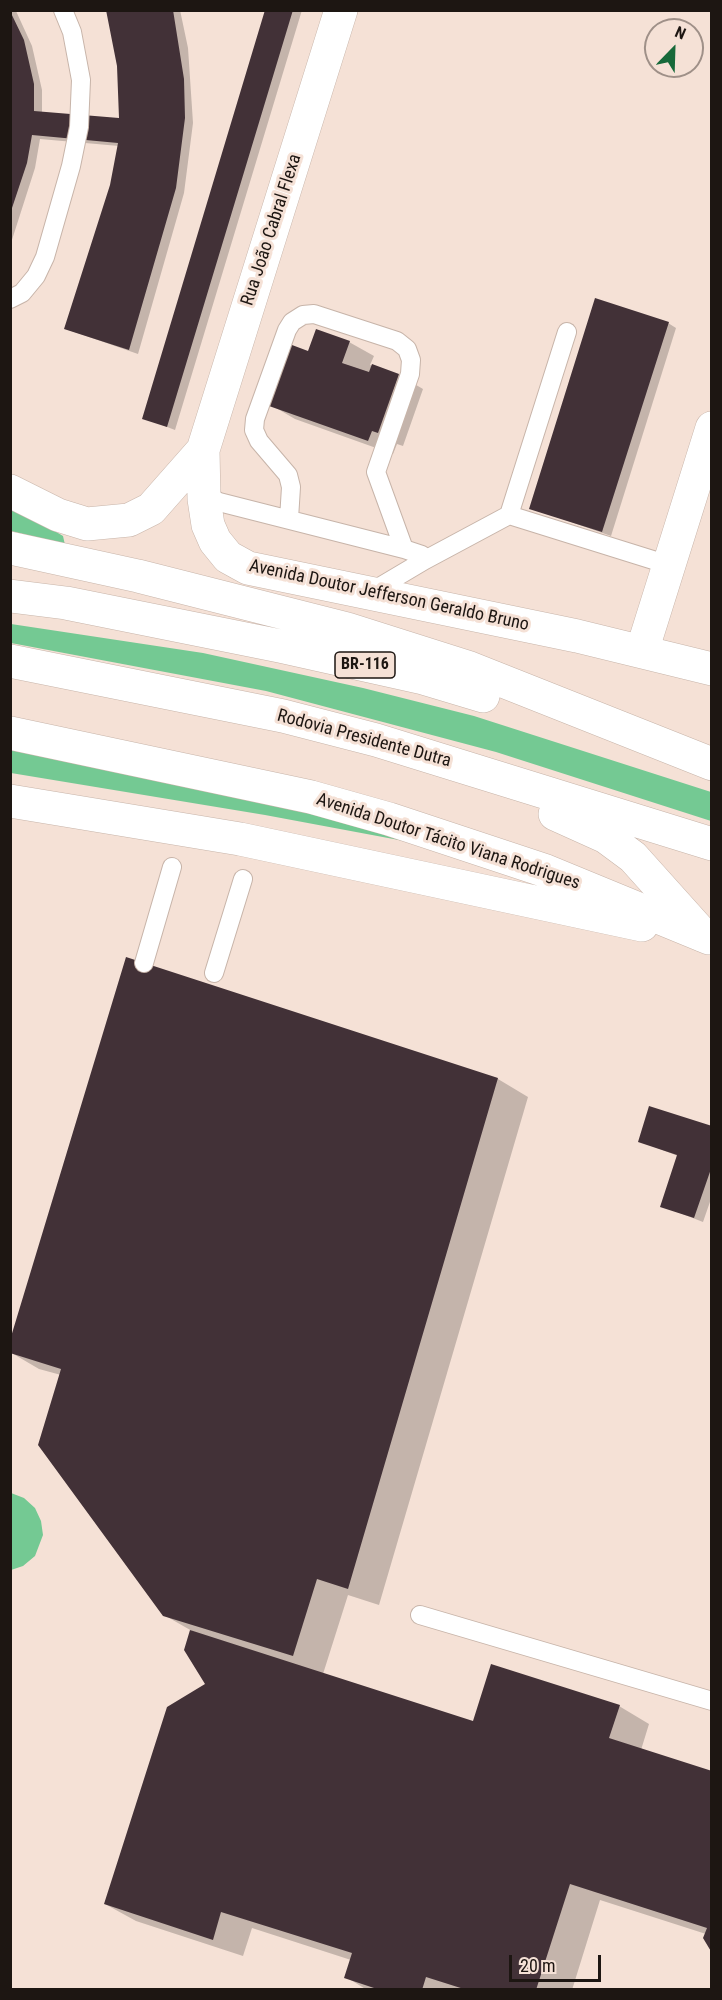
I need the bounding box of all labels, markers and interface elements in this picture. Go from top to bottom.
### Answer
north arrow [644,18,704,78]
text: N [672,22,689,43]
street label: Rua João Cabral Flexa [237,152,307,308]
street label: Avenida Doutor Jefferson Geraldo Bruno [247,556,531,636]
road number: BR-116 [335,652,395,678]
street label: Rodovia Presidente Dutra [275,705,453,773]
street label: Avenida Doutor Tácito Viana Rodrigues [314,789,582,895]
scale bar [512,1943,604,1981]
text: 20 m [520,1955,555,1976]

